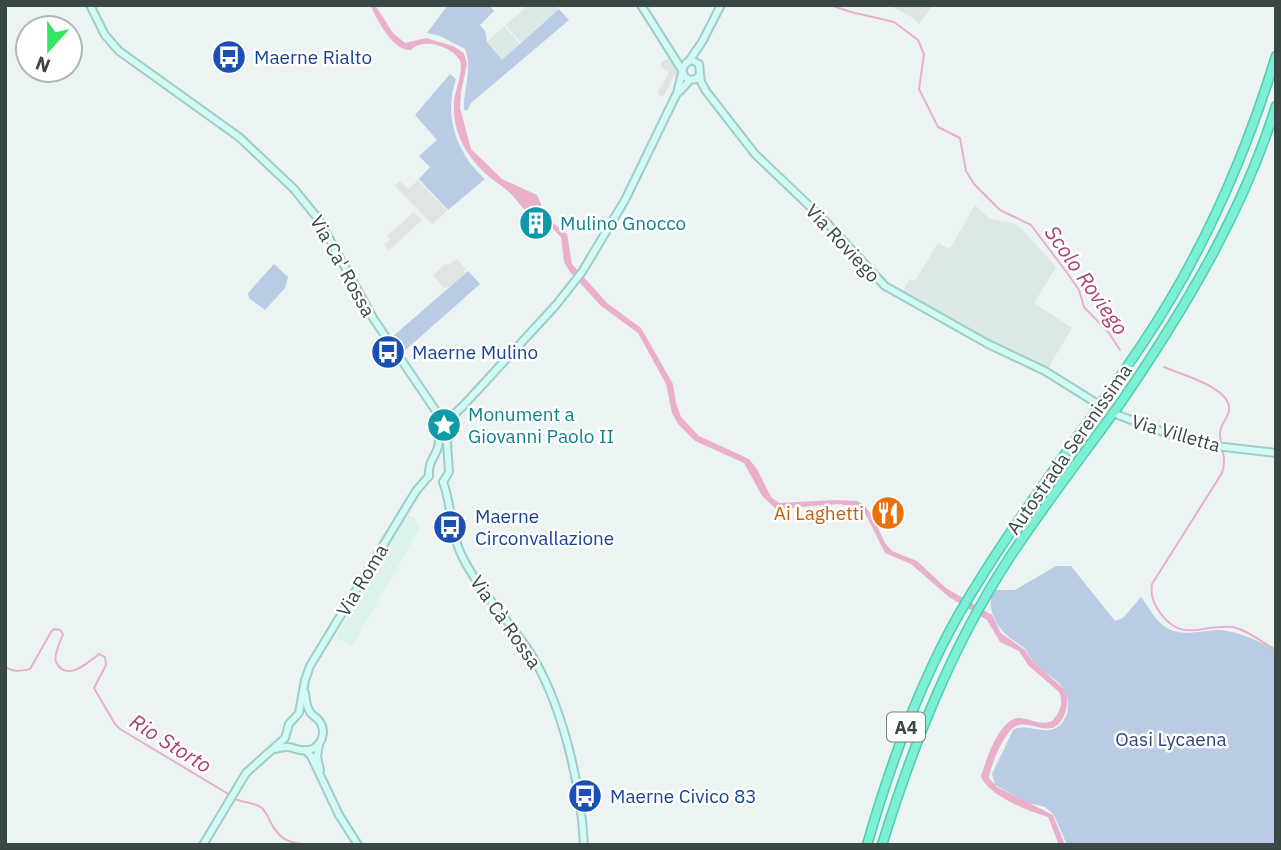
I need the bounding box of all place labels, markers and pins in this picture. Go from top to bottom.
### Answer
bus stop icon: Maerne Rialto [210,38,248,76]
place label: Maerne Rialto [254,45,372,69]
building icon: Mulino Gnocco [517,204,555,242]
place label: Mulino Gnocco [560,211,686,235]
bus stop icon: Maerne Mulino [369,333,407,371]
place label: Maerne Mulino [412,340,538,364]
place label: Monument a Giovanni Paolo II [468,402,614,448]
place icon: Monument a Giovanni Paolo II [425,406,463,444]
restaurant icon: Ai Laghetti [869,494,907,532]
place label: Ai Laghetti [774,501,864,525]
place label: Maerne Circonvallazione [475,504,614,550]
bus stop icon: Maerne Circonvallazione [431,508,469,546]
bus stop icon: Maerne Civico 83 [566,777,604,815]
place label: Maerne Civico 83 [610,784,757,808]

